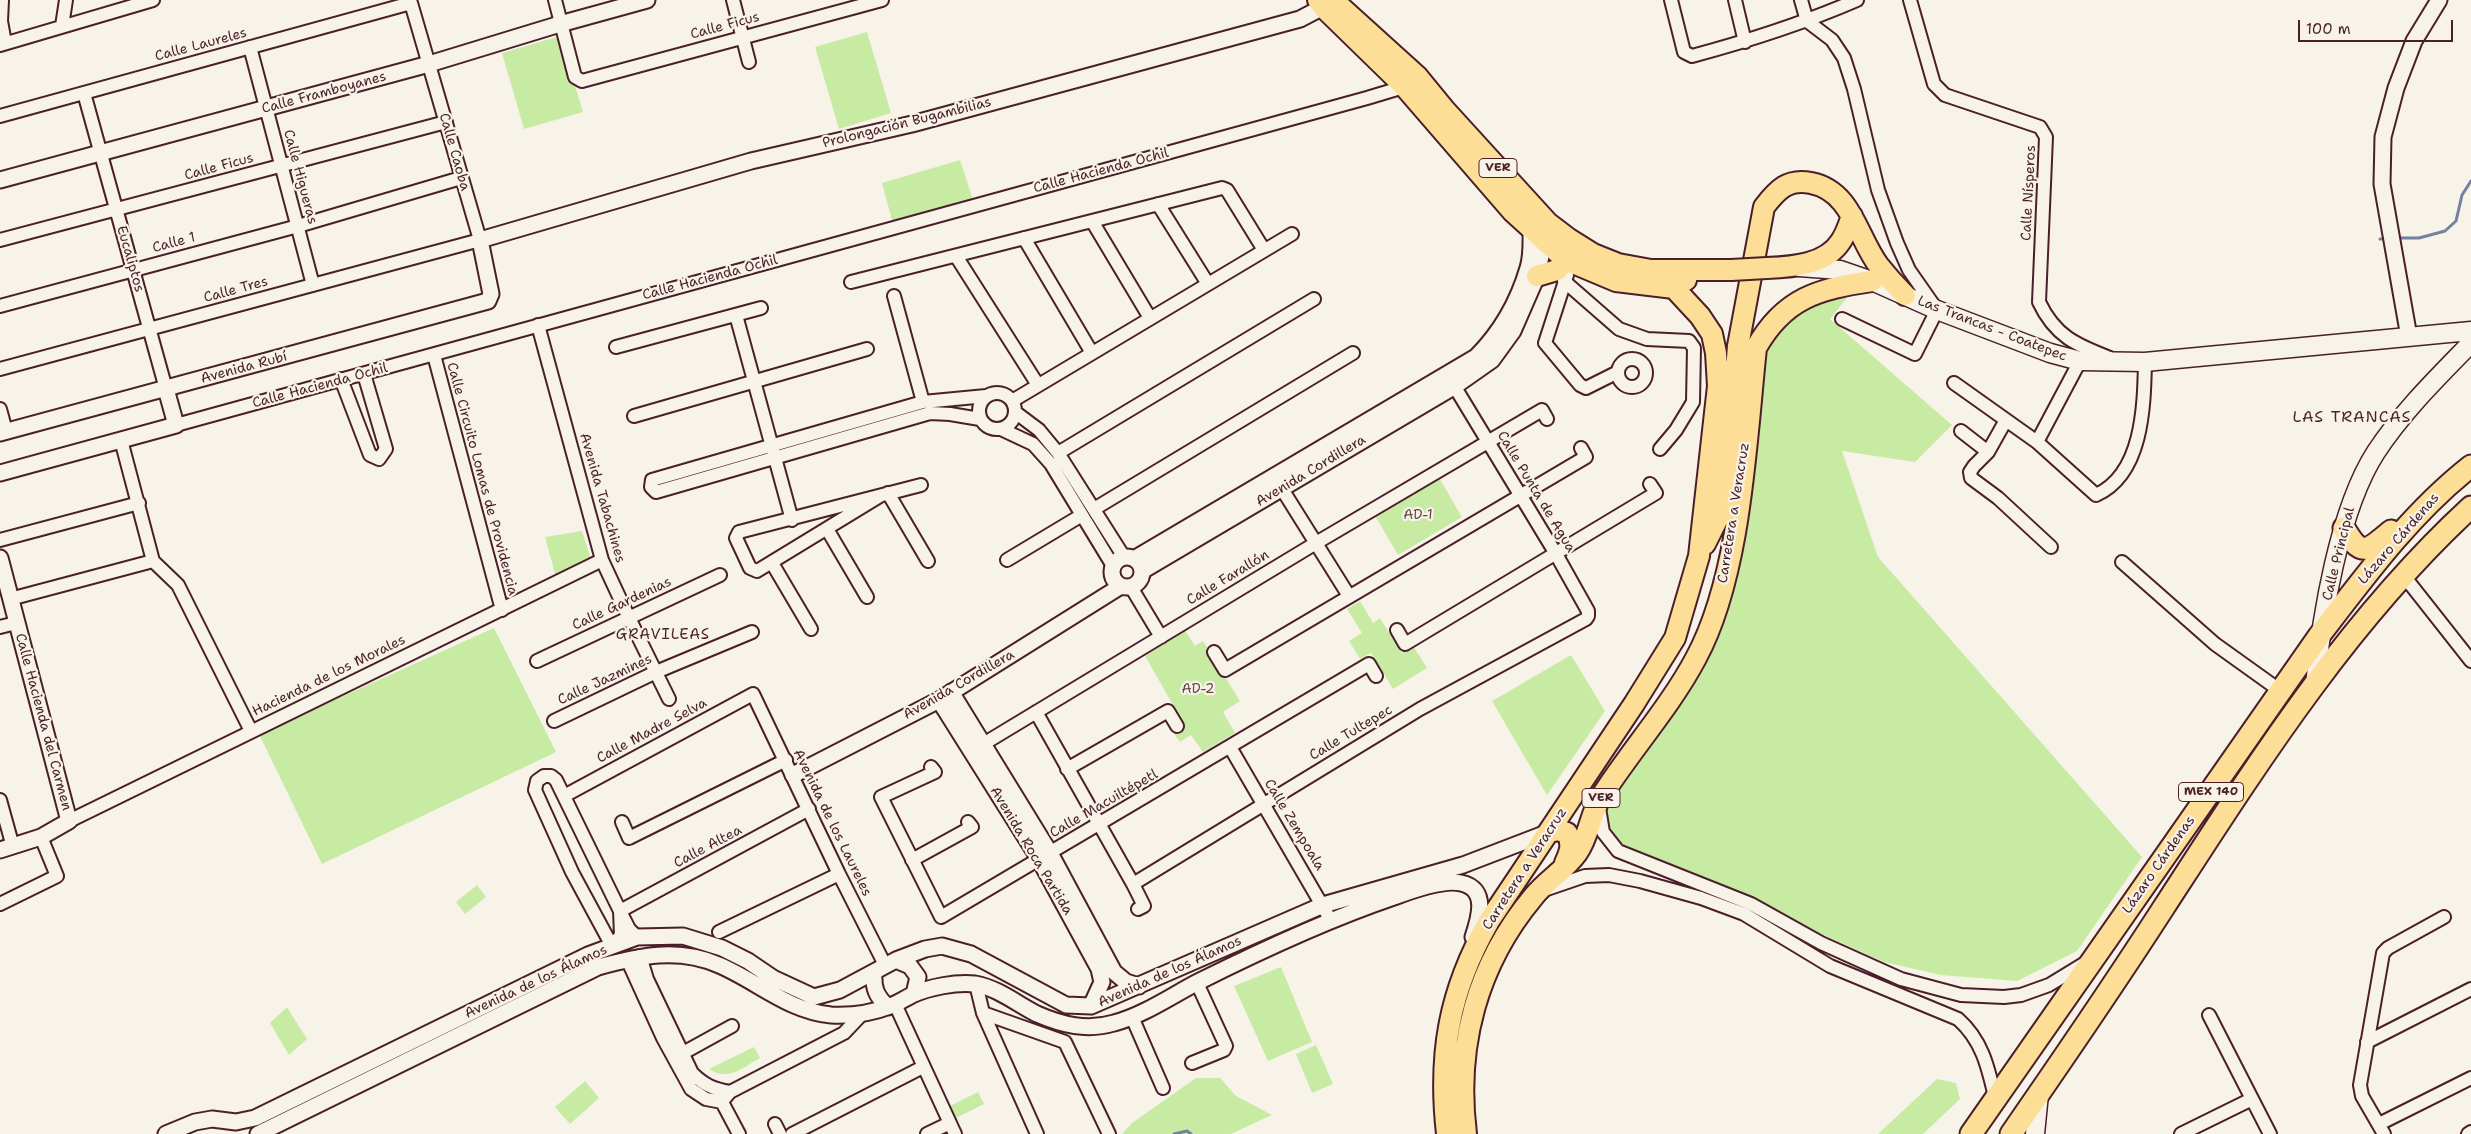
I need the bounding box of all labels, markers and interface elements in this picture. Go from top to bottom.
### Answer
street label: Calle Ficus [689,9,761,43]
scale bar [2301,10,2456,42]
text: 100 m [2306,19,2351,39]
street label: Calle Laureles [153,25,249,65]
street label: Calle Framboyanes [260,68,388,118]
street label: Prolongación Bugambilias [821,94,993,152]
street label: Calle Caoba [435,111,473,193]
street label: Calle Higueras [279,128,321,226]
street label: Calle Hacienda Ochil [1032,145,1170,197]
street label: Calle Nísperos [2018,145,2040,241]
street label: Calle Ficus [183,150,255,184]
road number: VER [1479,158,1517,178]
street label: Eucaliptos [113,224,147,294]
street label: Calle 1 [151,229,197,257]
street label: Calle Hacienda Ochil [641,252,779,304]
street label: Calle Tres [202,273,270,307]
street label: Las Trancas - Coatepec [1915,293,2069,365]
street label: Avenida Rubí [199,348,289,388]
street label: Calle Hacienda Ochil [251,360,389,412]
street label: Calle Circuito Lomas de Providencia [443,361,521,597]
district label: LAS TRANCAS [2291,408,2413,428]
street label: Calle Punta de Agua [1493,428,1579,556]
street label: Avenida Tabachines [575,431,629,565]
street label: Avenida Cordillera [1253,432,1369,510]
street label: Carretera a Veracruz [1715,441,1753,585]
street label: Lázaro Cárdenas [2355,490,2443,588]
street label: Calle Principal [2319,506,2359,602]
park label: AD-1 [1403,507,1433,523]
street label: Calle Farallón [1184,547,1272,609]
street label: Calle Gardenias [570,574,674,634]
district label: GRAVILEAS [615,626,711,644]
street label: Calle Hacienda del Carmen [11,632,75,812]
street label: Hacienda de los Morales [250,632,408,720]
street label: Avenida Cordillera [901,646,1017,724]
street label: Calle Jazmines [555,651,655,709]
park label: AD-2 [1181,681,1215,697]
street label: Calle Madre Selva [594,695,710,767]
street label: Calle Tultepec [1307,702,1395,764]
street label: Avenida de los Laureles [789,747,875,899]
street label: Calle Macuiltépetl [1047,766,1161,842]
street label: Calle Zempoala [1260,776,1328,874]
road number: MEX 140 [2178,782,2244,802]
street label: Avenida Roca Partida [986,784,1076,918]
road number: VER [1582,788,1620,808]
street label: Carretera a Veracruz [1479,805,1571,933]
street label: Lázaro Cárdenas [2119,813,2199,917]
street label: Calle Altea [671,822,745,872]
street label: Avenida de los Álamos [1096,933,1244,1011]
street label: Avenida de los Álamos [462,942,610,1022]

